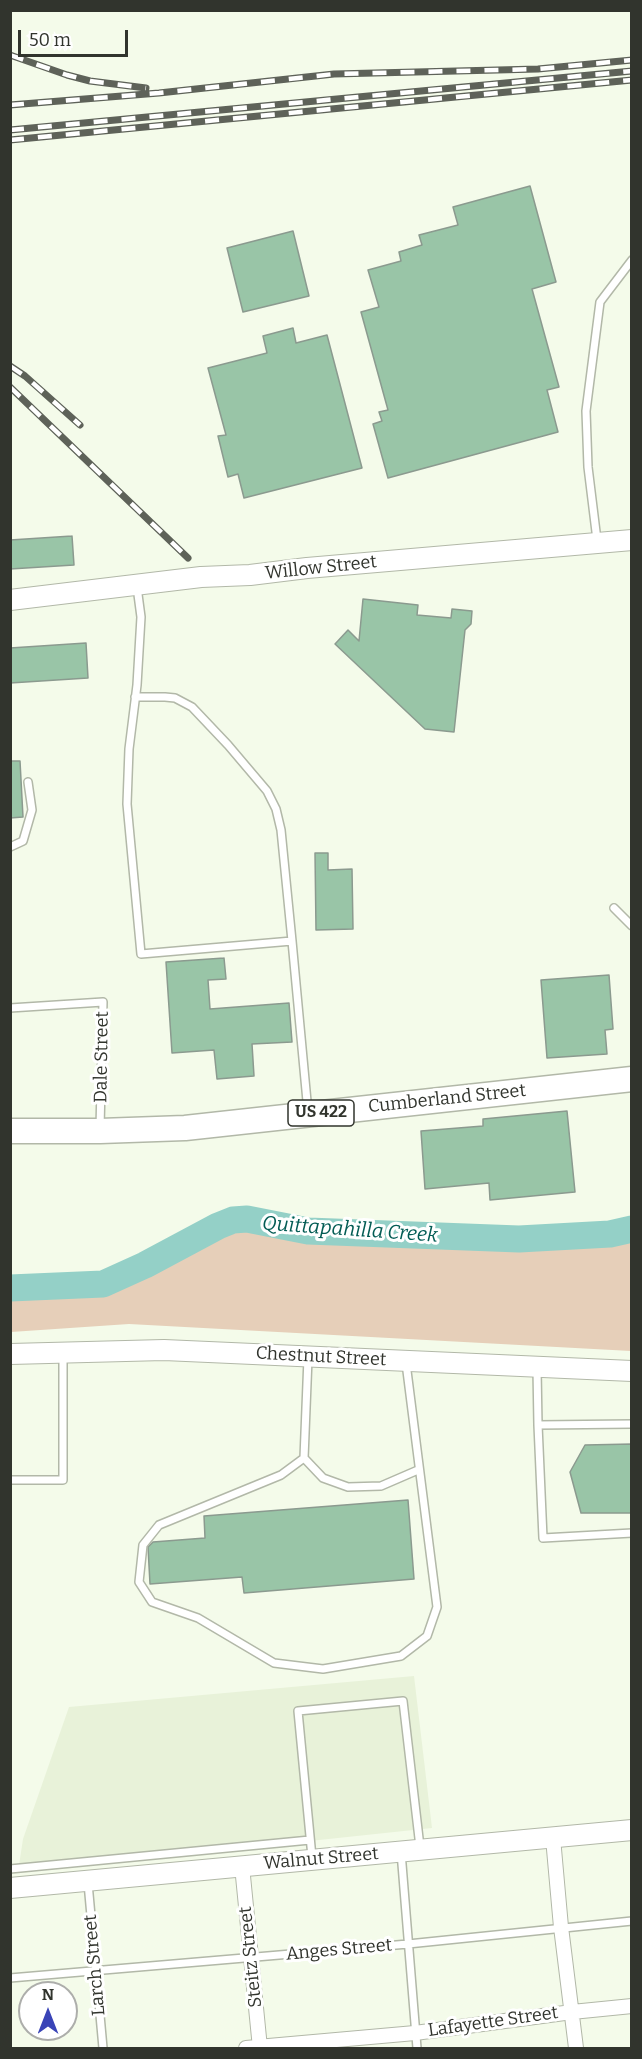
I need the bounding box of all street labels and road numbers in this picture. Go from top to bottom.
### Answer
street label: Willow Street [264,551,378,585]
street label: Dale Street [90,1011,114,1103]
street label: Cumberland Street [367,1080,527,1118]
road number: US 422 [288,1100,354,1126]
street label: Chestnut Street [255,1343,387,1371]
street label: Walnut Street [263,1843,379,1875]
street label: Steitz Street [235,1905,267,2009]
street label: Larch Street [80,1913,110,2017]
street label: Anges Street [285,1935,393,1965]
street label: Lafayette Street [427,2002,559,2042]

